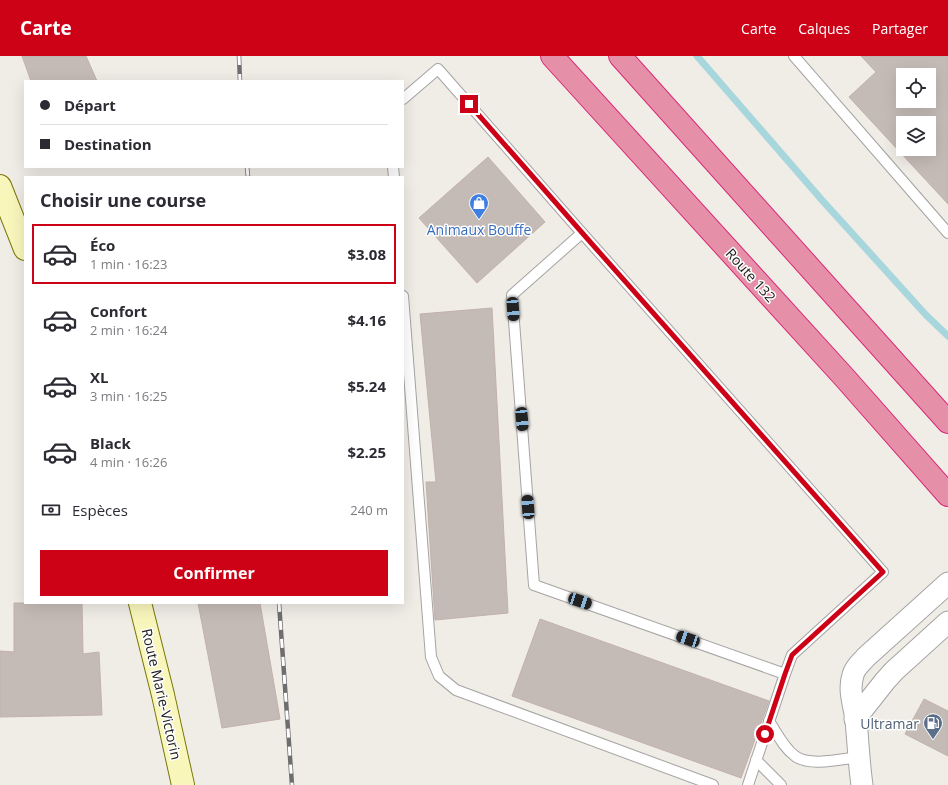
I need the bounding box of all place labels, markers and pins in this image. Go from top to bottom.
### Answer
shop icon: Animaux Bouffe [468,192,490,220]
place label: Animaux Bouffe [427,220,531,239]
fuel station icon: Ultramar [922,712,944,740]
place label: Ultramar [860,714,919,733]

